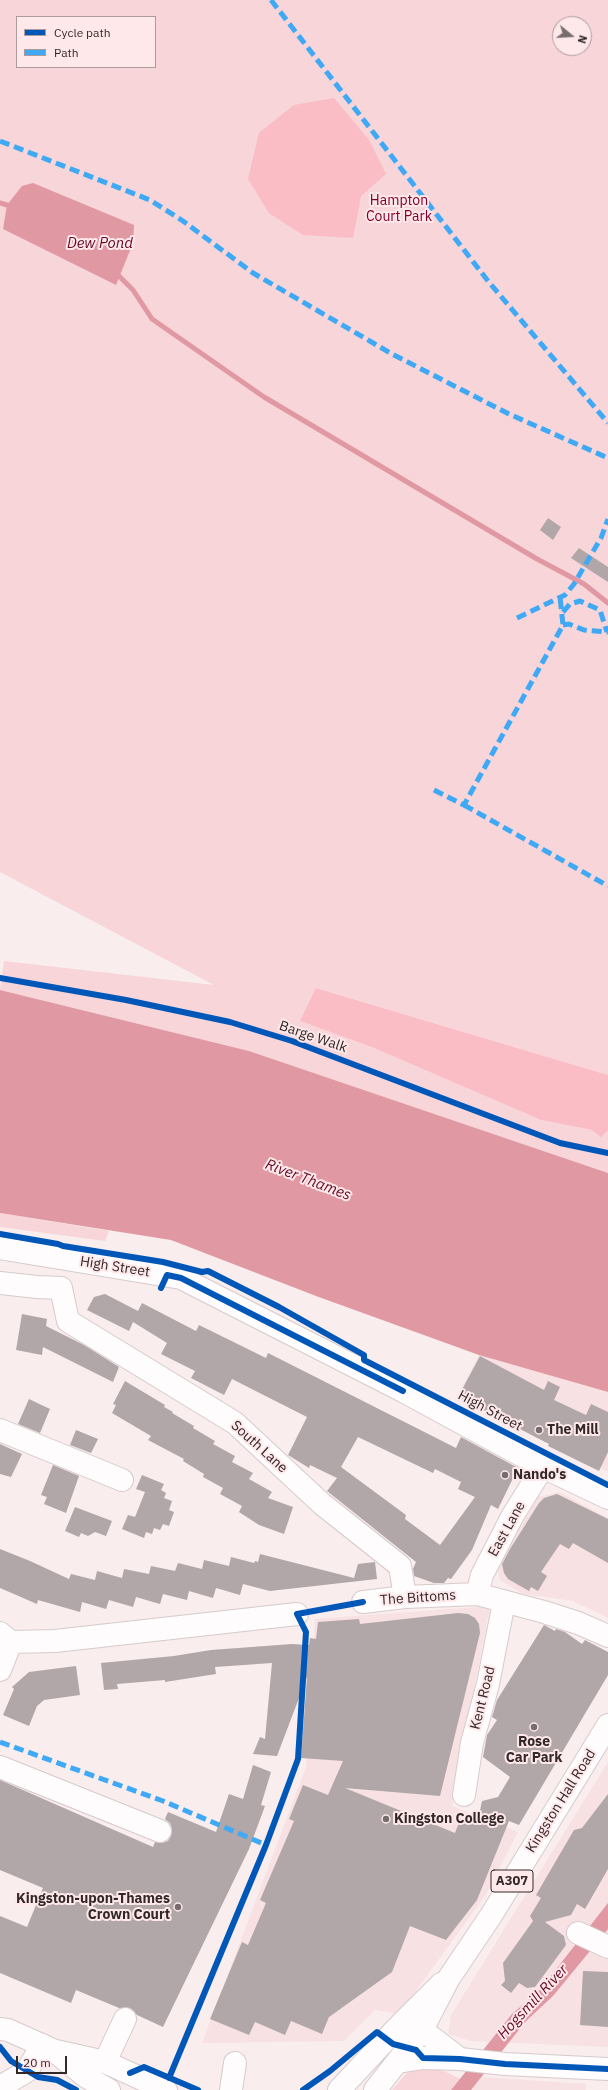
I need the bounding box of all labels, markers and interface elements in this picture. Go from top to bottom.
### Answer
legend [16,16,156,68]
north arrow [552,16,592,56]
text: Cycle path [54,25,111,40]
text: N [575,33,590,45]
text: Path [54,45,79,60]
park label: Hampton Court Park [366,193,432,226]
water label: Dew Pond [67,235,133,253]
street label: Barge Walk [277,1018,349,1056]
water label: River Thames [263,1155,353,1205]
street label: High Street [79,1253,151,1281]
street label: High Street [455,1387,525,1435]
street label: South Lane [227,1417,291,1477]
place label: The Mill [547,1422,599,1438]
marker: The Mill [534,1425,544,1435]
place label: Nando's [513,1467,566,1483]
marker: Nando's [500,1470,510,1480]
street label: East Lane [485,1498,529,1560]
street label: The Bittoms [379,1587,457,1609]
street label: Kent Road [467,1665,499,1731]
marker: Rose Car Park [529,1722,539,1732]
place label: Rose Car Park [506,1734,562,1766]
street label: Kingston Hall Road [522,1746,600,1856]
place label: Kingston College [394,1811,504,1827]
marker: Kingston College [381,1814,391,1824]
road number: A307 [491,1870,533,1892]
place label: Kingston-upon-Thames Crown Court [16,1891,170,1924]
marker: Kingston-upon-Thames Crown Court [173,1902,183,1912]
water label: Hogsmill River [494,1961,572,2043]
scale bar [18,2048,69,2074]
text: 20 m [23,2055,51,2070]

